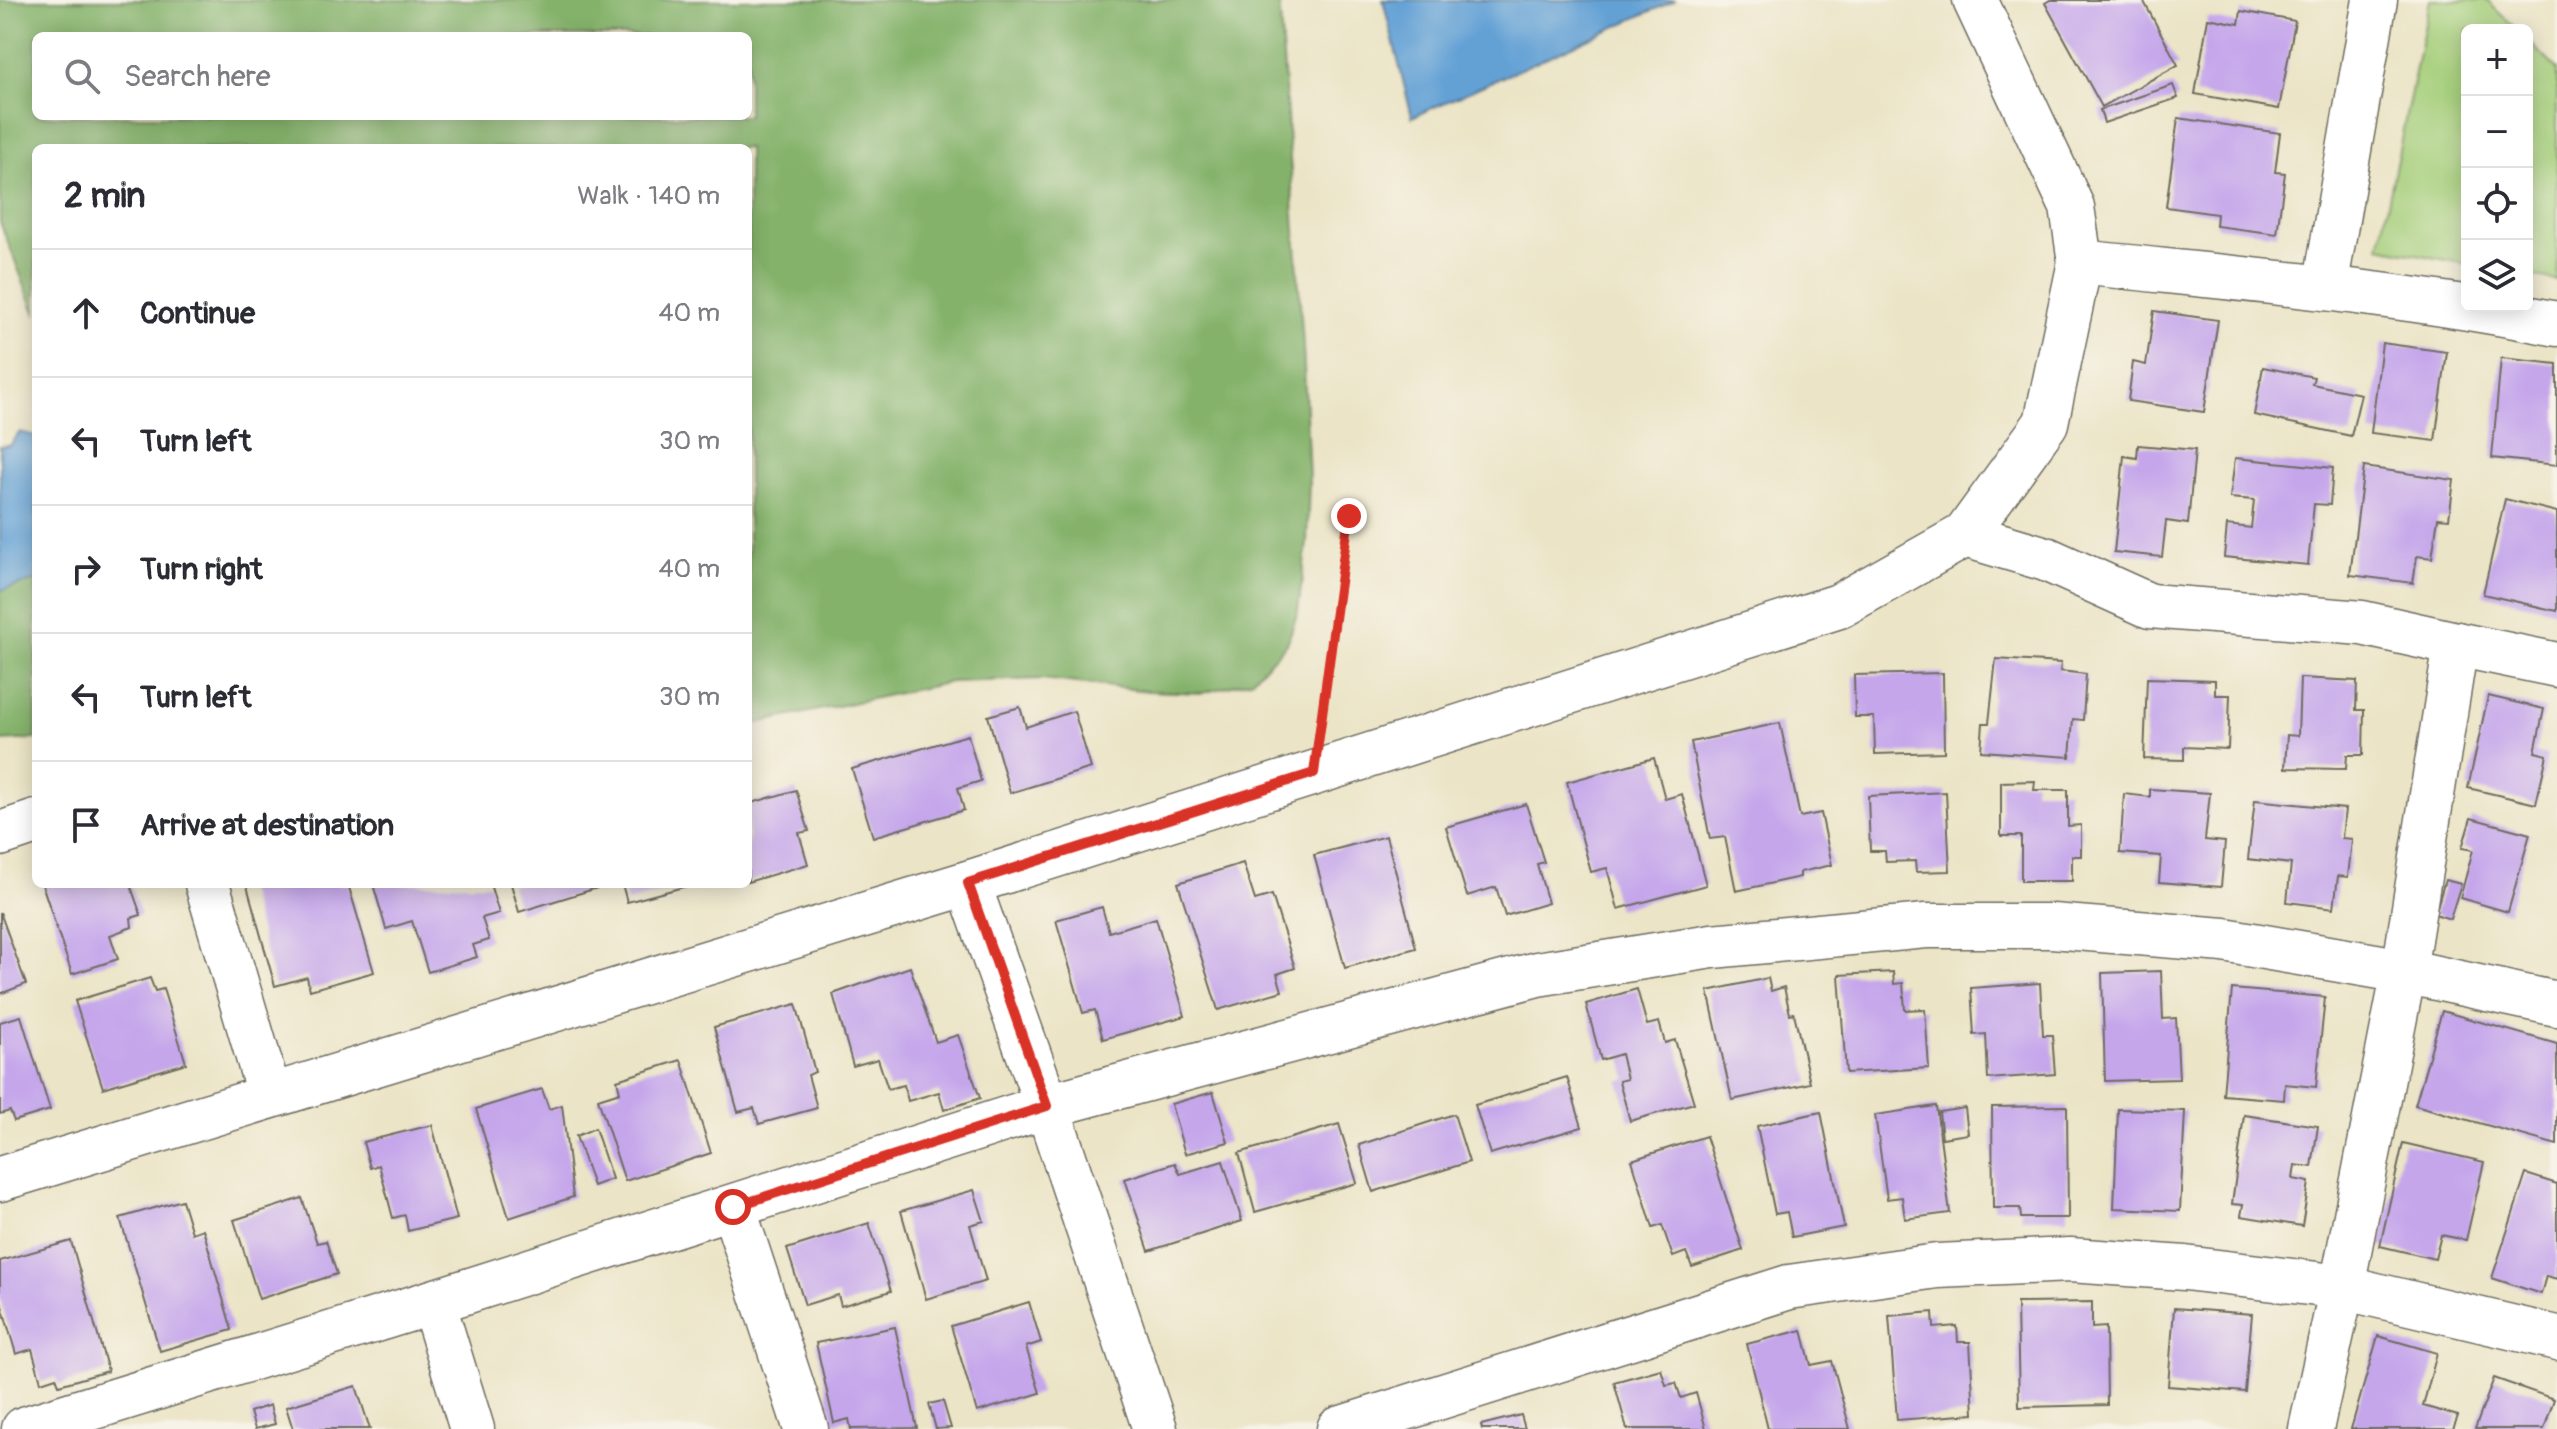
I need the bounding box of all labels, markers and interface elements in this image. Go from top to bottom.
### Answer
map controls [2461,24,2533,312]
button: + [2461,24,2533,96]
search box [32,32,752,120]
icon: search [60,54,104,98]
text: Search here [124,58,271,95]
button: − [2461,96,2533,168]
button: locate [2461,168,2533,240]
text: 2 min [64,175,146,218]
text: Walk · 140 m [577,180,720,212]
button: layers [2461,240,2533,312]
icon: ahead [64,291,108,335]
text: Continue [140,295,255,332]
text: 40 m [658,297,720,329]
icon: left [64,419,108,463]
text: Turn left [140,423,251,460]
text: 30 m [659,425,720,457]
route end [1331,498,1367,534]
icon: right [64,547,108,591]
text: Turn right [140,551,263,588]
text: 40 m [658,553,720,585]
icon: left [64,675,108,719]
text: Turn left [140,679,251,716]
text: 30 m [659,681,720,713]
icon: arrive [64,803,108,847]
text: Arrive at destination [140,807,394,844]
route start [715,1189,751,1225]

